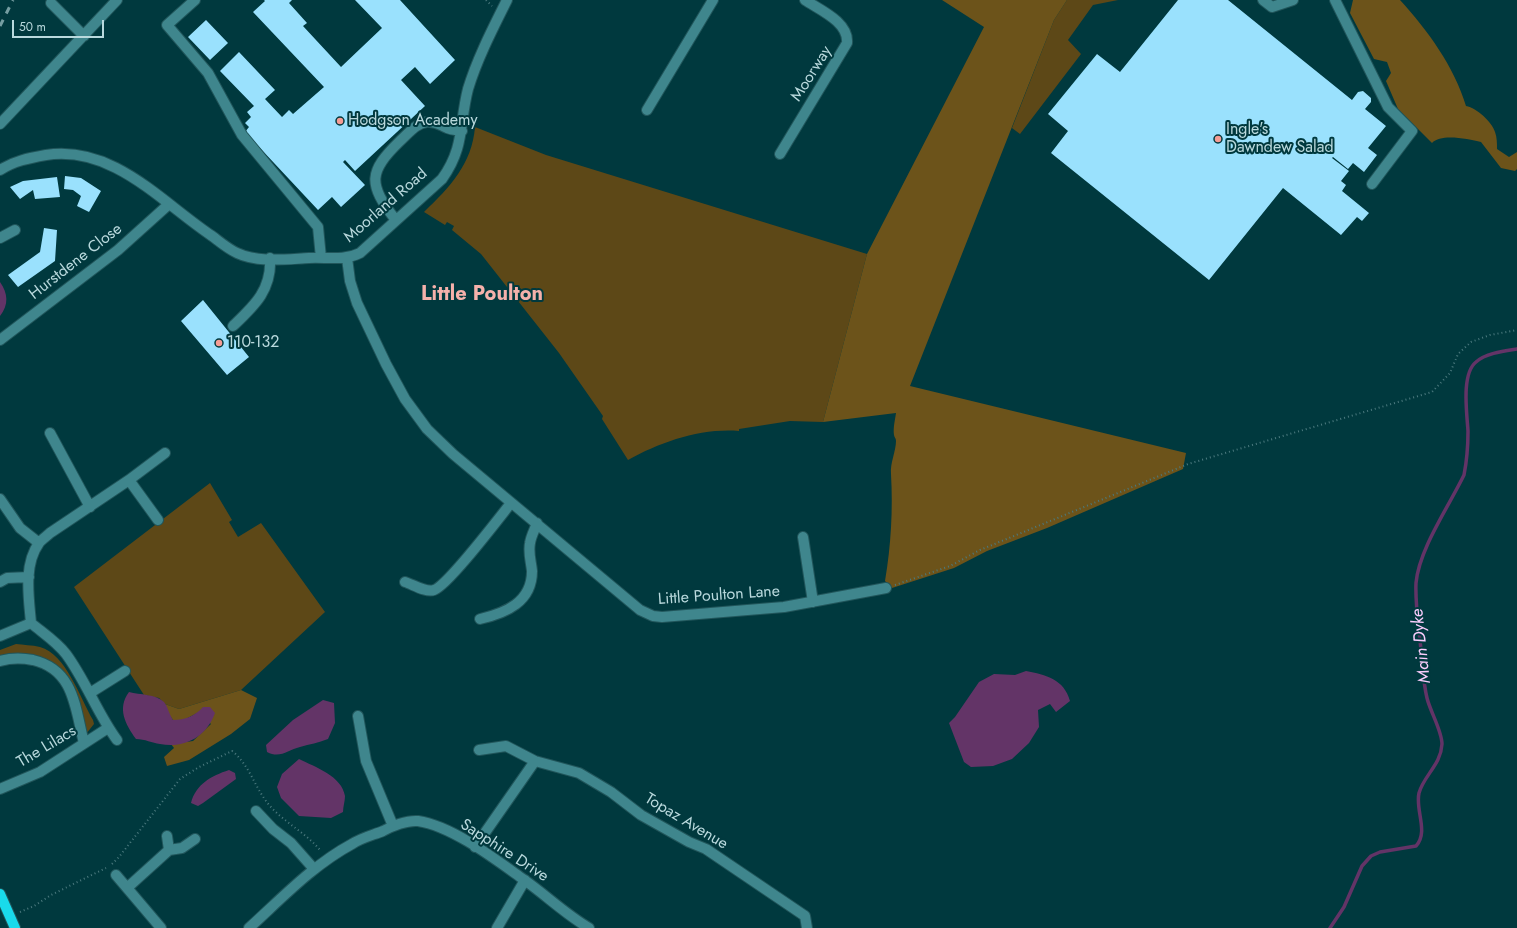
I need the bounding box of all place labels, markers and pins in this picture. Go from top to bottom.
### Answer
place label: Hodgson Academy [348,111,478,131]
marker: Hodgson Academy [335,116,345,126]
place label: Ingle's Dawndew Salad [1226,120,1334,158]
marker: Ingle's Dawndew Salad [1213,134,1223,144]
place label: 110-132 [227,333,279,353]
marker: 110-132 [214,338,224,348]

